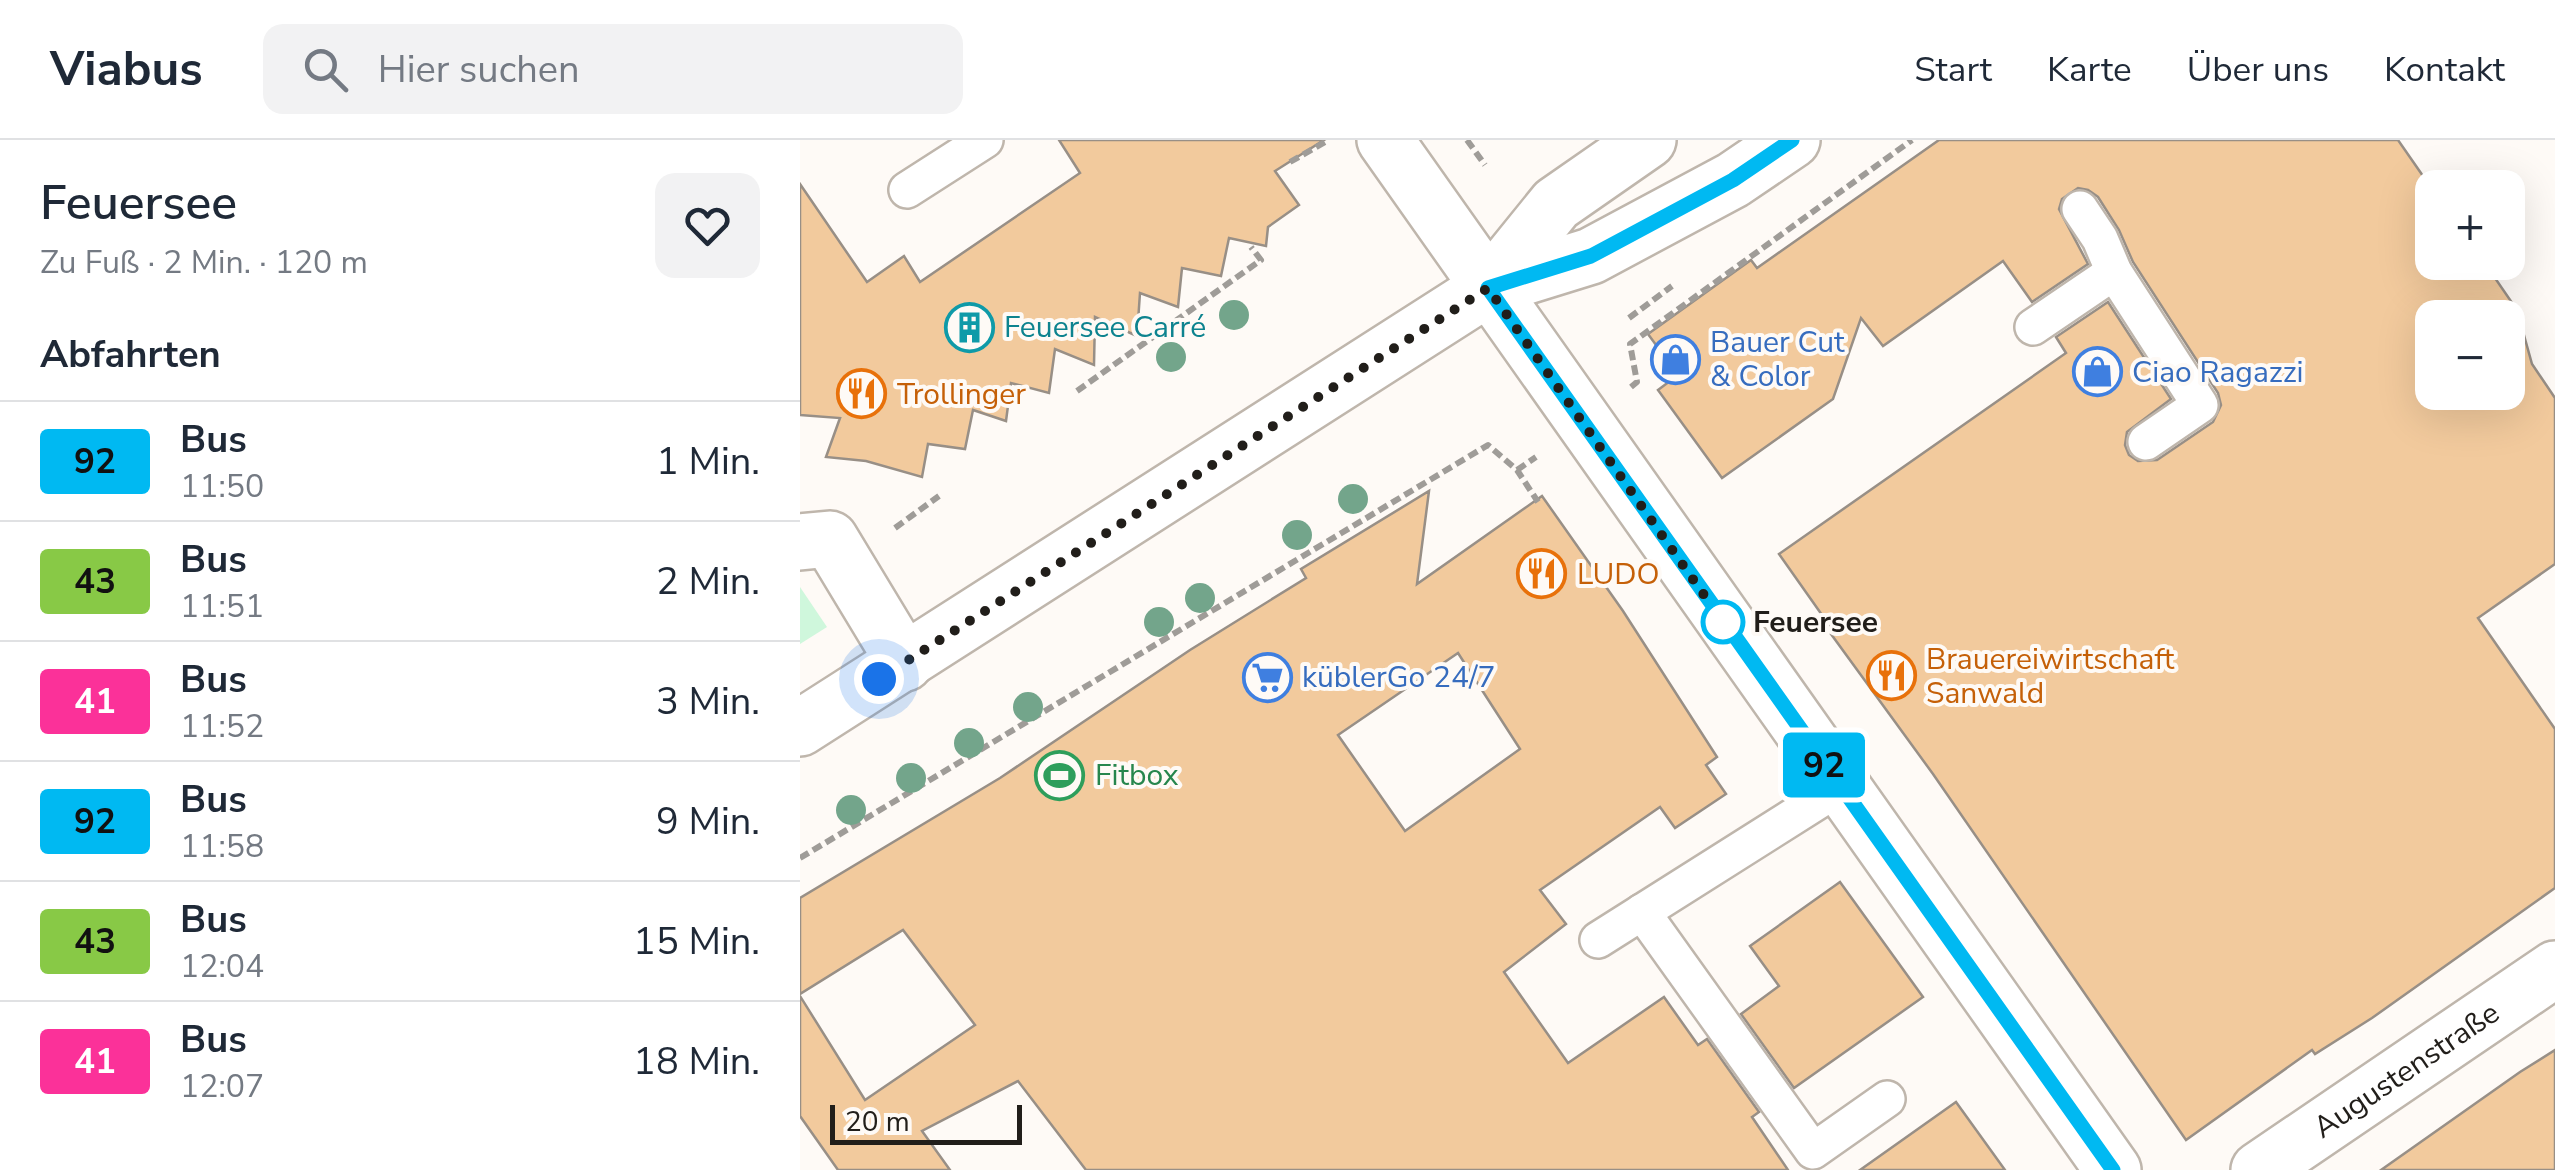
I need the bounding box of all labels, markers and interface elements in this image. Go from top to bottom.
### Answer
search box [263,24,963,114]
text: Viabus [50,36,203,102]
icon: search [298,42,353,97]
text: Hier suchen [378,44,580,95]
text: Start [1914,46,1992,93]
text: Karte [2047,46,2132,93]
text: Über uns [2187,46,2329,93]
text: Kontakt [2384,46,2505,93]
text: Feuersee [40,170,237,236]
map controls [2415,170,2525,410]
button: + [2415,170,2525,280]
button: heart [655,173,760,278]
text: Zu Fuß · 2 Min. · 120 m [40,241,368,284]
button: − [2415,300,2525,410]
building icon: Feuersee Carré [943,301,995,353]
place label: Feuersee Carré [1004,307,1206,348]
place label: Bauer Cut & Color [1710,322,1845,397]
text: Abfahrten [40,329,221,380]
shop icon: Bauer Cut & Color [1649,333,1701,385]
shop icon: Ciao Ragazzi [2071,346,2123,398]
place label: Ciao Ragazzi [2132,352,2304,393]
restaurant icon: Trollinger [836,368,888,420]
place label: Trollinger [897,374,1026,415]
text: Bus [180,414,247,465]
text: 1 Min. [656,436,760,487]
text: 92 [74,438,116,485]
text: 11:50 [180,465,264,508]
text: Bus [180,534,247,585]
restaurant icon: LUDO [1516,548,1568,600]
place label: LUDO [1577,554,1660,595]
text: 2 Min. [656,556,760,607]
text: 43 [74,558,116,605]
text: 11:51 [180,585,264,628]
marker: Feuersee [1702,601,1744,643]
place label: Feuersee [1753,602,1878,643]
place label: Brauereiwirtschaft Sanwald [1926,639,2175,714]
restaurant icon: Brauereiwirtschaft Sanwald [1865,650,1917,702]
supermarket icon: küblerGo 24/7 [1241,651,1293,703]
text: Bus [180,654,247,705]
your location [854,654,904,704]
place label: küblerGo 24/7 [1302,657,1495,698]
text: 3 Min. [656,676,760,727]
text: 41 [74,678,116,725]
text: 11:52 [180,705,264,748]
line badge: 92 [1779,732,1869,798]
text: 92 [1803,742,1845,789]
sports icon: Fitbox [1034,749,1086,801]
place label: Fitbox [1095,755,1179,796]
text: Bus [180,774,247,825]
text: 9 Min. [656,796,760,847]
text: 92 [74,798,116,845]
text: 11:58 [180,825,264,868]
text: Bus [180,894,247,945]
text: 15 Min. [633,916,760,967]
text: 43 [74,918,116,965]
text: 12:04 [180,945,264,988]
street label: Augustenstraße [2305,993,2508,1148]
text: Bus [180,1014,247,1065]
text: 18 Min. [633,1036,760,1087]
text: 41 [74,1038,116,1085]
text: 12:07 [180,1065,264,1108]
scale bar [830,1100,1022,1144]
text: 20 m [845,1103,910,1141]

